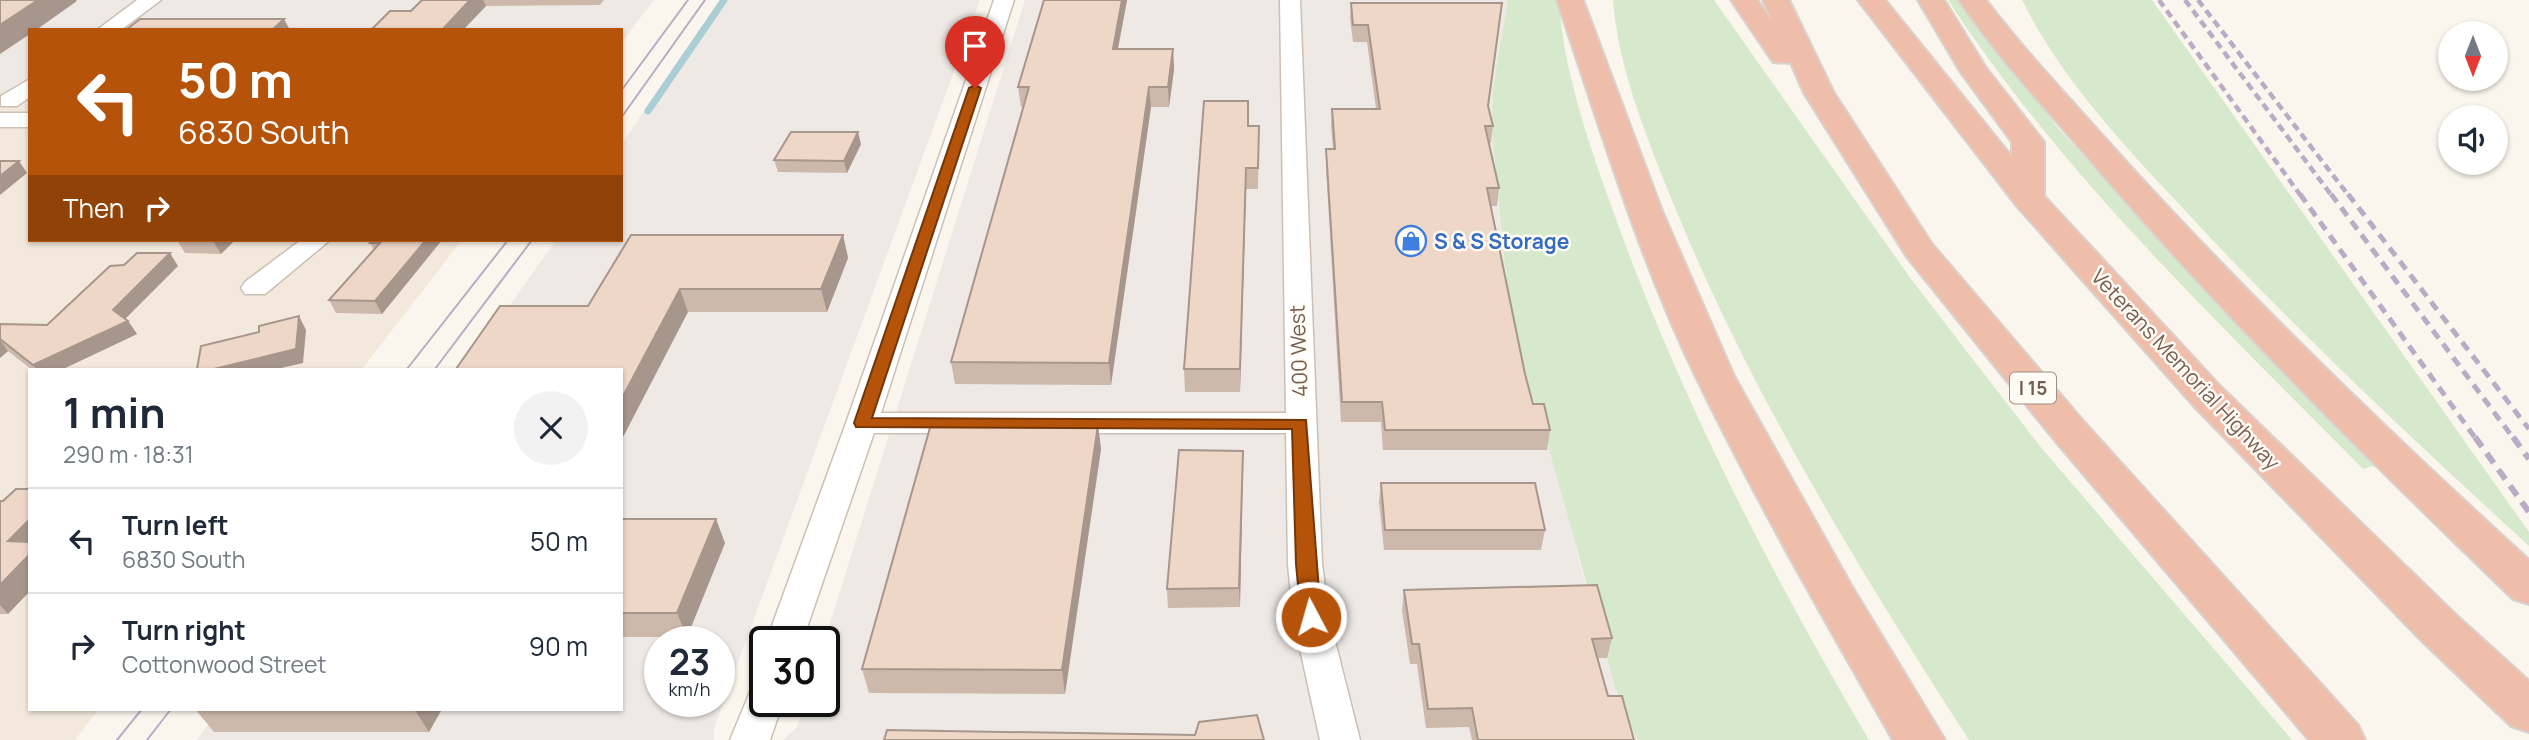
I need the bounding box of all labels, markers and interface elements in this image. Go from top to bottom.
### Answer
pin [945,16,1005,88]
north arrow [2438,21,2508,91]
map controls [2438,21,2508,175]
icon: arrive [956,27,994,65]
text: 50 m [178,46,293,113]
icon: left [63,56,154,147]
button: sound [2438,105,2508,175]
text: 6830 South [178,110,350,154]
icon: right [138,189,176,227]
text: Then [63,190,124,226]
shop icon: S & S Storage [1394,224,1428,258]
place label: S & S Storage [1434,227,1569,255]
street label: Veterans Memorial Highway [2085,262,2287,476]
street label: 400 West [1282,304,1314,398]
road number: I 15 [2010,372,2056,404]
text: 1 min [63,383,166,441]
button: close [514,391,588,465]
text: 290 m · 18:31 [63,438,194,470]
text: Turn left [122,507,229,543]
icon: left [63,522,101,560]
text: 50 m [530,523,588,559]
text: 6830 South [122,543,245,575]
position arrow [1274,580,1348,654]
text: Turn right [122,612,246,648]
speed limit sign: 30 [749,626,840,717]
icon: right [63,627,101,665]
text: 90 m [529,628,588,664]
text: 23 [669,638,710,686]
text: Cottonwood Street [122,648,327,680]
text: km/h [669,677,710,701]

